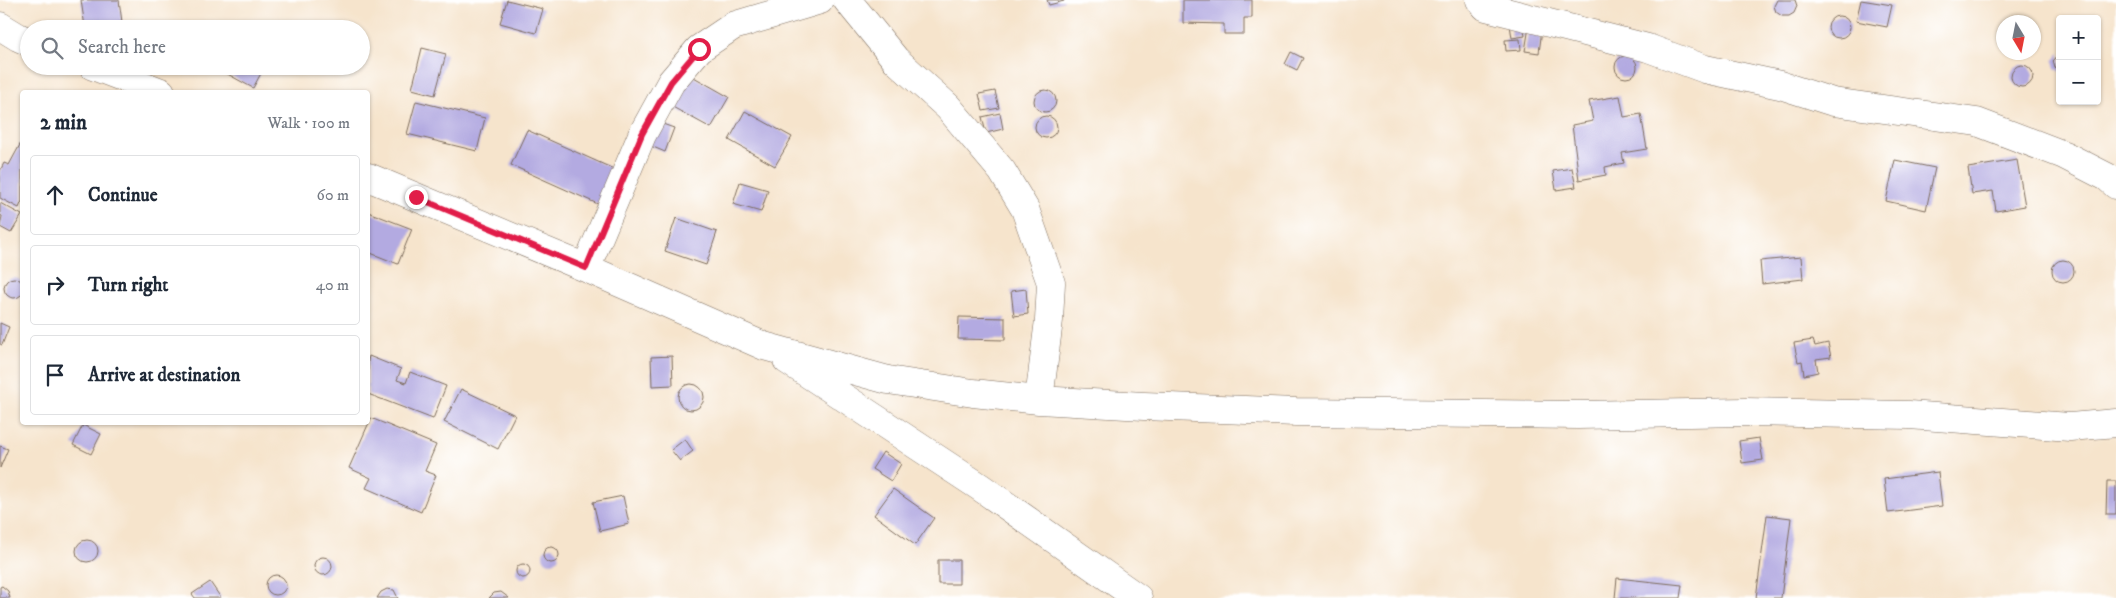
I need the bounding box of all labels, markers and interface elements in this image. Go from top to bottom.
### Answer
north arrow [1996,15,2041,60]
map controls [2056,15,2101,105]
button: + [2056,15,2101,60]
search box [20,20,370,75]
icon: search [38,34,66,62]
text: Search here [78,36,166,59]
route start [688,38,711,61]
button: − [2056,60,2101,105]
text: 2 min [40,110,87,136]
text: Walk · 100 m [268,113,350,133]
icon: ahead [41,181,69,209]
text: Continue [88,184,158,207]
text: 60 m [317,185,349,205]
route end [405,186,428,209]
icon: right [41,271,69,299]
text: Turn right [88,274,168,297]
text: 40 m [316,275,349,295]
icon: arrive [41,361,69,389]
text: Arrive at destination [88,364,240,387]

